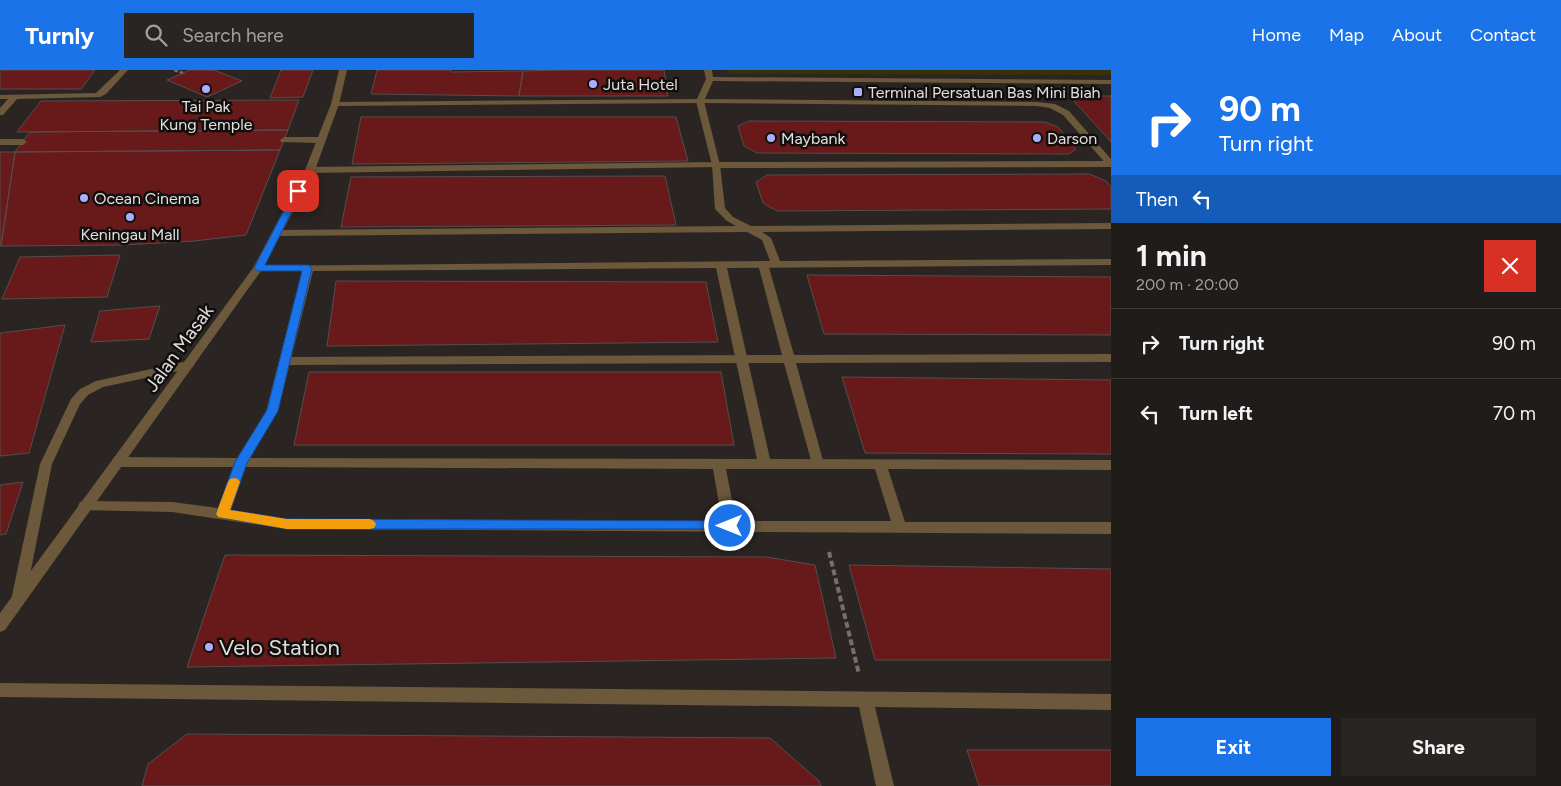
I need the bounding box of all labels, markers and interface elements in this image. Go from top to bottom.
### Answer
search box [124,13,474,58]
text: Turnly [25,21,94,50]
icon: search [142,21,170,49]
text: Search here [182,24,284,47]
text: Home [1252,24,1301,46]
text: Map [1329,24,1364,46]
text: About [1392,24,1442,46]
text: Contact [1470,24,1536,46]
place label: Juta Hotel [603,75,678,94]
marker: Juta Hotel [587,78,599,90]
marker: Tai Pak Kung Temple [200,83,212,95]
place label: Terminal Persatuan Bas Mini Biah [868,83,1101,102]
marker: Terminal Persatuan Bas Mini Biah [852,86,864,98]
text: 90 m [1219,88,1301,130]
icon: right [1136,90,1201,155]
place label: Tai Pak Kung Temple [160,97,253,134]
place label: Maybank [781,129,845,148]
place label: Darson [1047,129,1097,148]
text: Turn right [1219,130,1314,157]
marker: Maybank [765,132,777,144]
marker: Darson [1031,132,1043,144]
pin [277,170,319,212]
icon: arrive [284,177,312,205]
icon: left [1188,185,1216,213]
text: Then [1136,188,1178,211]
place label: Ocean Cinema [94,189,200,208]
marker: Ocean Cinema [78,192,90,204]
marker: Keningau Mall [124,211,136,223]
place label: Keningau Mall [80,225,180,244]
text: 1 min [1136,237,1207,274]
button: close [1484,240,1536,292]
text: 200 m · 20:00 [1136,275,1239,294]
street label: Jalan Masak [140,299,219,396]
icon: right [1136,330,1164,358]
text: Turn right [1179,332,1265,355]
text: 90 m [1492,332,1536,355]
icon: left [1136,400,1164,428]
text: Turn left [1179,402,1253,425]
text: 70 m [1493,402,1536,425]
position arrow [703,499,755,551]
place label: Velo Station [219,634,340,661]
marker: Velo Station [203,641,215,653]
button: Exit [1136,718,1331,776]
button: Share [1341,718,1536,776]

